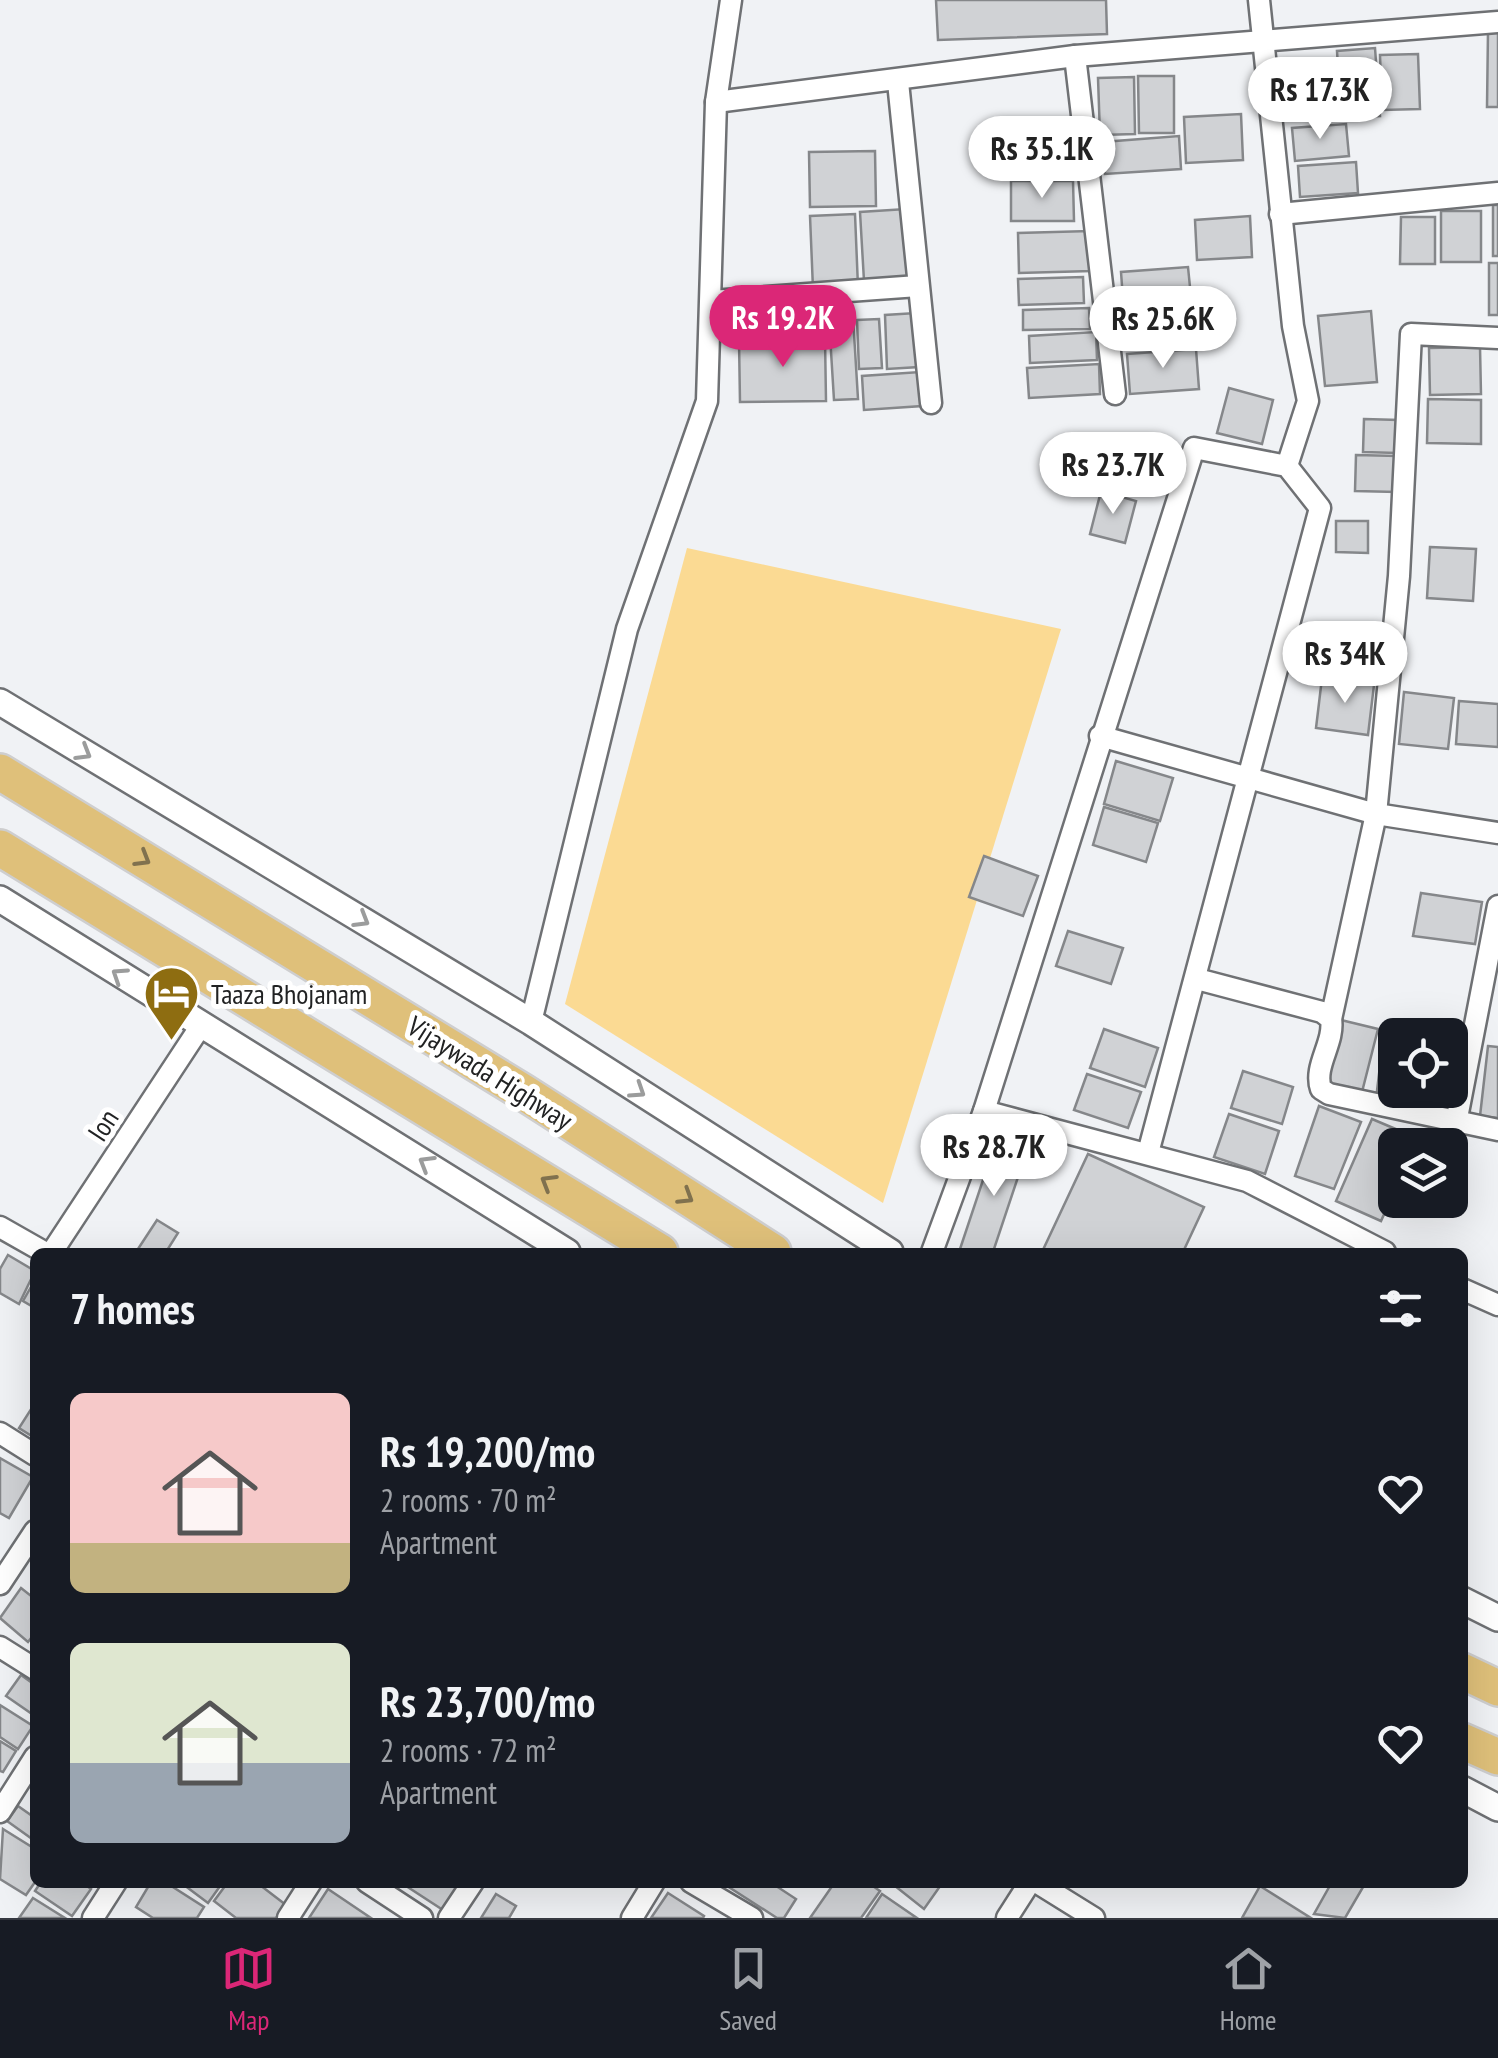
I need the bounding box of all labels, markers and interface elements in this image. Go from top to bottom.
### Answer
pin: Rs 17.3K [1217,57,1423,142]
text: Rs 17.3K [1270,68,1370,110]
pin: Rs 35.1K [939,116,1145,201]
text: Rs 35.1K [990,127,1094,169]
pin: Rs 19.2K [680,285,886,370]
pin: Rs 25.6K [1060,286,1266,371]
text: Rs 19.2K [731,296,835,338]
text: Rs 25.6K [1111,297,1215,339]
pin: Rs 23.7K [1010,432,1216,517]
text: Rs 23.7K [1061,443,1165,485]
pin: Rs 34K [1264,621,1426,706]
text: Rs 34K [1304,632,1386,674]
one-way arrow [73,741,91,760]
one-way arrow [132,847,150,866]
one-way arrow [351,908,369,927]
hotel icon: Taaza Bhojanam [142,964,202,1043]
one-way arrow [112,968,130,987]
place label: Taaza Bhojanam [211,975,367,1012]
street label: Vijaywada Highway [400,1007,580,1138]
map controls [1378,1018,1468,1218]
button: locate [1378,1018,1468,1108]
one-way arrow [628,1079,646,1098]
street label: Ion [79,1102,127,1148]
pin: Rs 28.7K [891,1114,1097,1199]
text: Rs 28.7K [942,1125,1046,1167]
button: layers [1378,1128,1468,1218]
one-way arrow [419,1157,437,1176]
one-way arrow [541,1175,559,1194]
one-way arrow [676,1185,694,1204]
text: 7 homes [70,1281,195,1336]
icon: filters [1373,1281,1428,1336]
text: Rs 19,200/mo [380,1424,595,1479]
icon: home [150,1433,270,1553]
icon: heart [1373,1466,1428,1521]
text: 2 rooms · 70 m² [380,1479,557,1521]
text: Apartment [380,1521,497,1563]
text: Rs 23,700/mo [380,1674,595,1729]
icon: home [150,1683,270,1803]
icon: heart [1373,1716,1428,1771]
text: 2 rooms · 72 m² [380,1729,557,1771]
text: Apartment [380,1771,497,1813]
tab: Map [221,1941,276,2038]
tab: Saved [719,1941,777,2038]
tab: Home [1220,1941,1277,2038]

